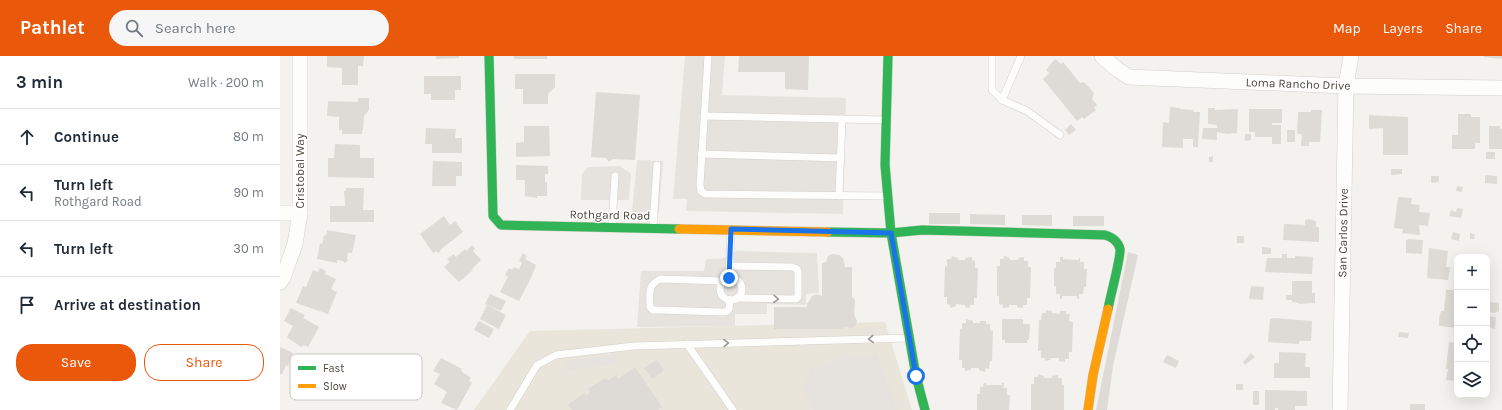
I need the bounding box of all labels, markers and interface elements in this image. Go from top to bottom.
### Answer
search box [109,10,389,46]
text: Pathlet [20,17,85,39]
icon: search [123,17,145,39]
text: Search here [155,19,236,37]
text: Map [1333,20,1361,37]
text: Layers [1383,20,1423,37]
text: Share [1445,20,1482,37]
text: 3 min [16,72,63,92]
text: Walk · 200 m [188,75,264,90]
street label: Loma Rancho Drive [1245,75,1351,93]
icon: ahead [16,126,38,148]
text: Continue [54,128,119,146]
text: 80 m [233,129,264,144]
street label: Cristobal Way [293,133,307,209]
text: Turn left [54,176,113,194]
icon: left [16,182,38,204]
text: 90 m [233,185,264,200]
street label: San Carlos Drive [1335,188,1351,278]
text: Rothgard Road [54,194,142,209]
street label: Rothgard Road [569,207,651,223]
icon: left [16,238,38,260]
text: Turn left [54,240,113,258]
text: 30 m [233,241,264,256]
map controls [1454,254,1490,398]
button: + [1454,254,1490,290]
route end [720,269,738,287]
button: − [1454,290,1490,326]
icon: arrive [16,294,38,316]
one-way arrow [773,295,779,303]
text: Arrive at destination [54,296,201,314]
button: locate [1454,326,1490,362]
one-way arrow [868,335,874,343]
one-way arrow [723,339,729,347]
button: Save [16,344,136,381]
button: Share [144,344,264,381]
legend [290,354,422,400]
text: Fast [323,362,344,375]
button: layers [1454,362,1490,398]
route start [907,367,925,385]
text: Slow [323,380,347,393]

